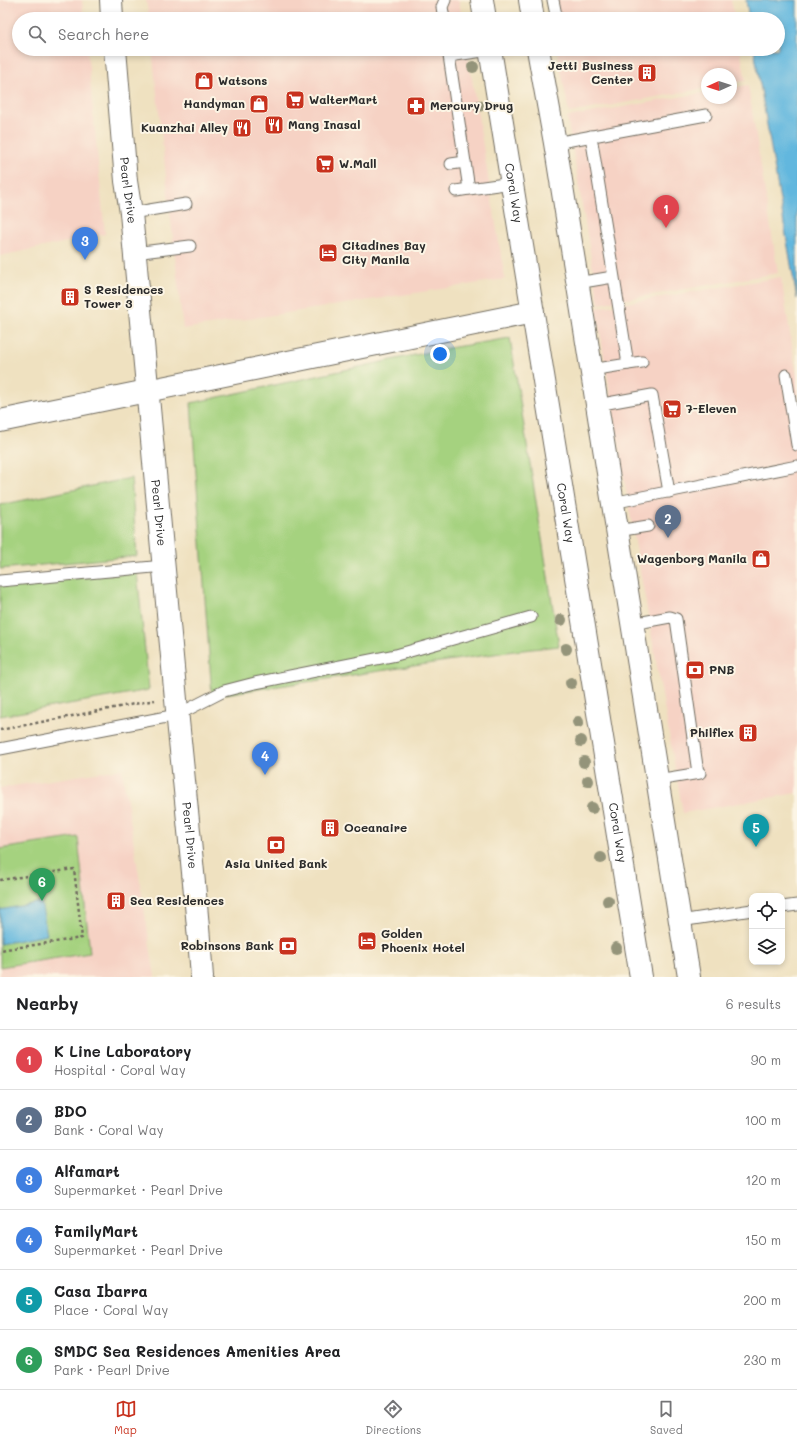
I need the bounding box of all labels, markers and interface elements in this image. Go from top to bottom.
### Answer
search box [12,12,785,56]
icon: search [26,23,48,45]
text: Search here [58,24,149,44]
place label: Jetti Business Center [548,57,633,87]
building icon: Jetti Business Center [636,62,658,84]
north arrow [701,68,737,104]
shop icon: Watsons [193,70,215,92]
place label: Watsons [218,72,267,88]
supermarket icon: WalterMart [284,89,306,111]
place label: WalterMart [309,91,377,107]
shop icon: Handyman [248,93,270,115]
place label: Handyman [183,95,245,111]
pharmacy icon: Mercury Drug [405,95,427,117]
place label: Mercury Drug [430,97,513,113]
restaurant icon: Mang Inasal [263,114,285,136]
place label: Mang Inasal [288,116,360,132]
restaurant icon: Kuanzhai Alley [231,117,253,139]
place label: Kuanzhai Alley [141,119,228,135]
supermarket icon: W.Mall [314,153,336,175]
place label: W.Mall [339,155,376,171]
street label: Pearl Drive [117,156,141,224]
street label: Coral Way [502,162,527,224]
pin: 1 [653,195,679,228]
pin: 3 [72,227,98,260]
place label: Citadines Bay City Manila [342,237,426,267]
hotel icon: Citadines Bay City Manila [317,242,339,264]
place label: S Residences Tower 3 [84,281,163,311]
building icon: S Residences Tower 3 [59,286,81,308]
your location [430,344,450,364]
supermarket icon: 7-Eleven [661,398,683,420]
place label: 7-Eleven [686,400,736,416]
street label: Pearl Drive [148,479,171,547]
street label: Coral Way [554,482,579,544]
pin: 2 [655,505,681,538]
shop icon: Wagenborg Manila [750,548,772,570]
place label: Wagenborg Manila [637,550,747,566]
bank icon: PNB [684,659,706,681]
place label: PNB [709,661,734,677]
building icon: Philflex [737,722,759,744]
place label: Philflex [690,724,734,740]
pin: 4 [252,742,278,775]
street label: Pearl Drive [179,801,202,869]
street label: Coral Way [606,801,631,864]
pin: 5 [743,814,769,847]
building icon: Oceanaire [319,817,341,839]
place label: Oceanaire [344,819,407,835]
bank icon: Asia United Bank [265,834,287,856]
place label: Asia United Bank [225,855,327,871]
pin: 6 [29,868,55,901]
building icon: Sea Residences [105,890,127,912]
place label: Sea Residences [130,892,224,908]
map controls [749,893,785,965]
button: locate [749,893,785,929]
place label: Golden Phoenix Hotel [381,925,465,955]
button: layers [749,929,785,965]
hotel icon: Golden Phoenix Hotel [356,930,378,952]
bank icon: Robinsons Bank [277,935,299,957]
place label: Robinsons Bank [180,937,274,953]
text: Nearby [16,992,78,1014]
text: 6 results [726,995,781,1012]
text: K Line Laboratory [54,1041,191,1061]
text: 1 [26,1051,32,1068]
text: 90 m [751,1051,781,1068]
text: Hospital · Coral Way [54,1061,186,1078]
text: BDO [54,1101,87,1121]
text: 2 [25,1111,33,1128]
text: 100 m [745,1111,781,1128]
text: Bank · Coral Way [54,1121,164,1138]
text: Alfamart [54,1161,120,1181]
text: 3 [25,1171,33,1188]
text: 120 m [745,1171,781,1188]
text: Supermarket · Pearl Drive [54,1181,223,1198]
text: FamilyMart [54,1221,138,1241]
text: 4 [25,1231,33,1248]
text: 150 m [745,1231,781,1248]
text: Supermarket · Pearl Drive [54,1241,223,1258]
text: Casa Ibarra [54,1281,148,1301]
text: 5 [25,1291,33,1308]
text: 200 m [743,1291,781,1308]
text: Place · Coral Way [54,1301,168,1318]
text: SMDC Sea Residences Amenities Area [54,1341,341,1361]
text: 6 [25,1351,33,1368]
text: 230 m [744,1351,781,1368]
text: Park · Pearl Drive [54,1361,170,1378]
tab: Map [114,1398,137,1437]
tab: Directions [365,1398,421,1437]
tab: Saved [650,1398,683,1437]

